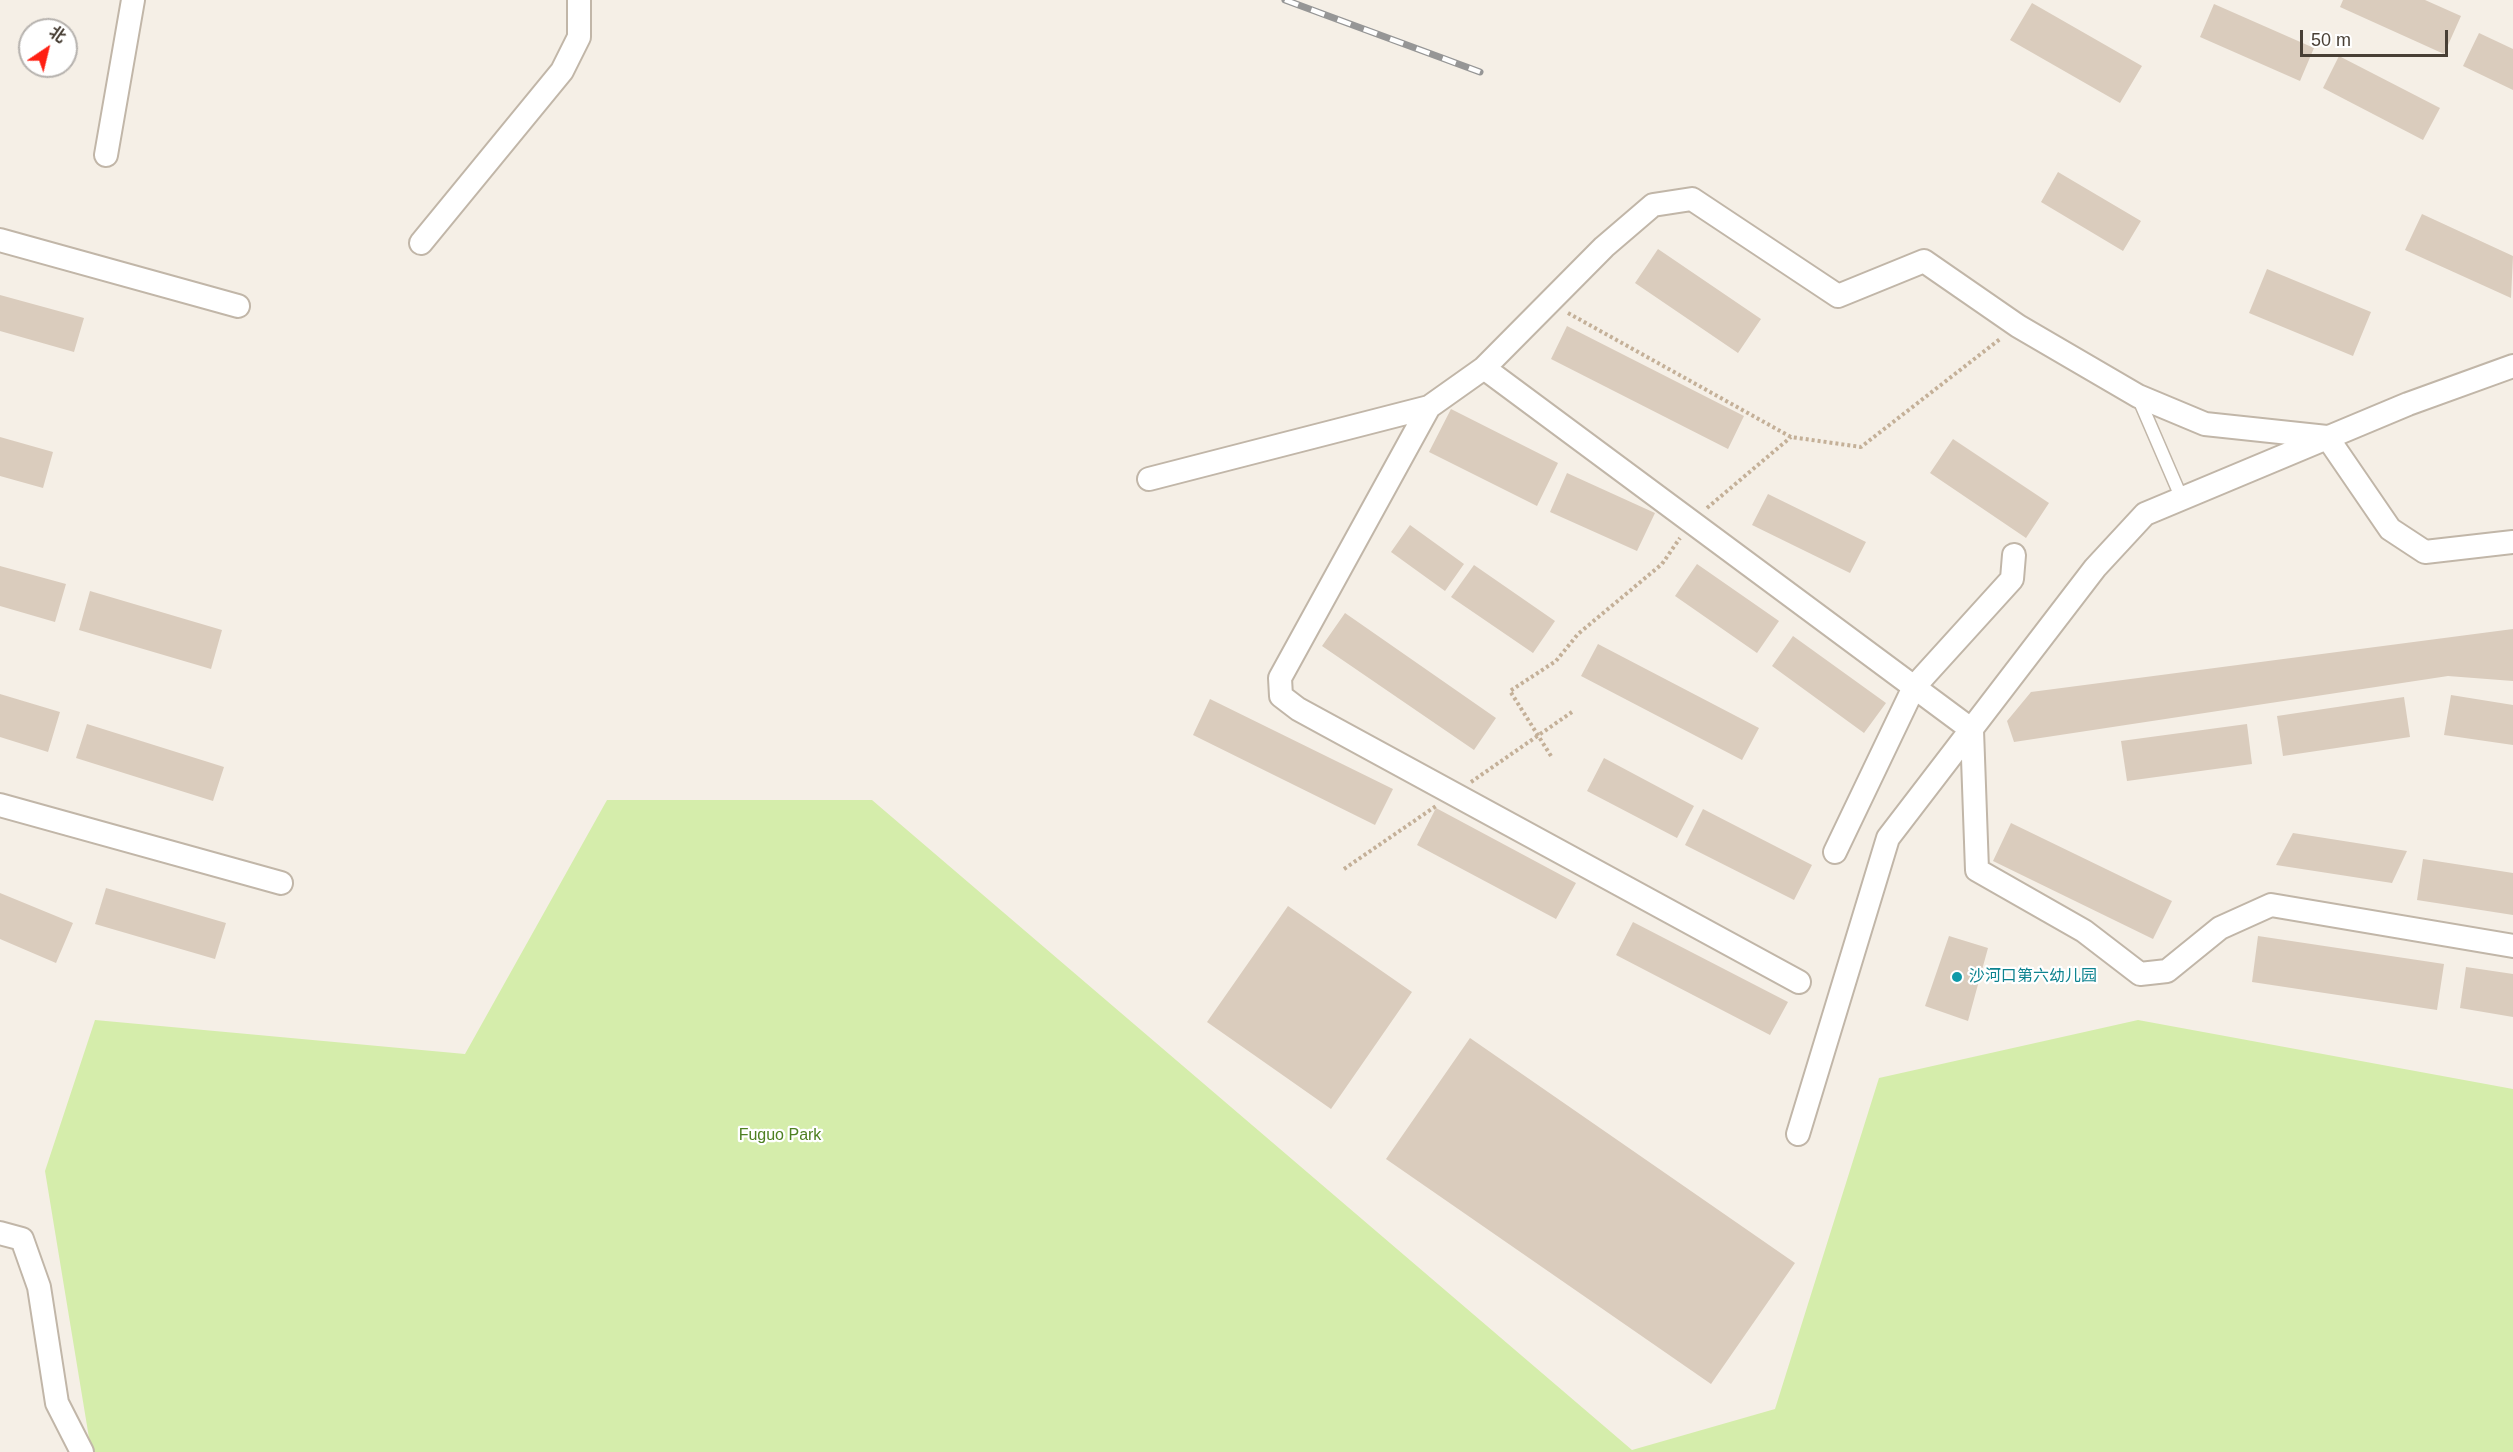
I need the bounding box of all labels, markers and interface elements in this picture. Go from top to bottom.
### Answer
north arrow [18,18,78,78]
scale bar [2303,18,2452,56]
text: 北 [46,23,69,46]
text: 50 m [2311,30,2351,50]
place label: 沙河口第六幼儿园 [1969,967,2097,987]
marker: 沙河口第六幼儿园 [1950,970,1964,984]
park label: Fuguo Park [739,1126,821,1146]

